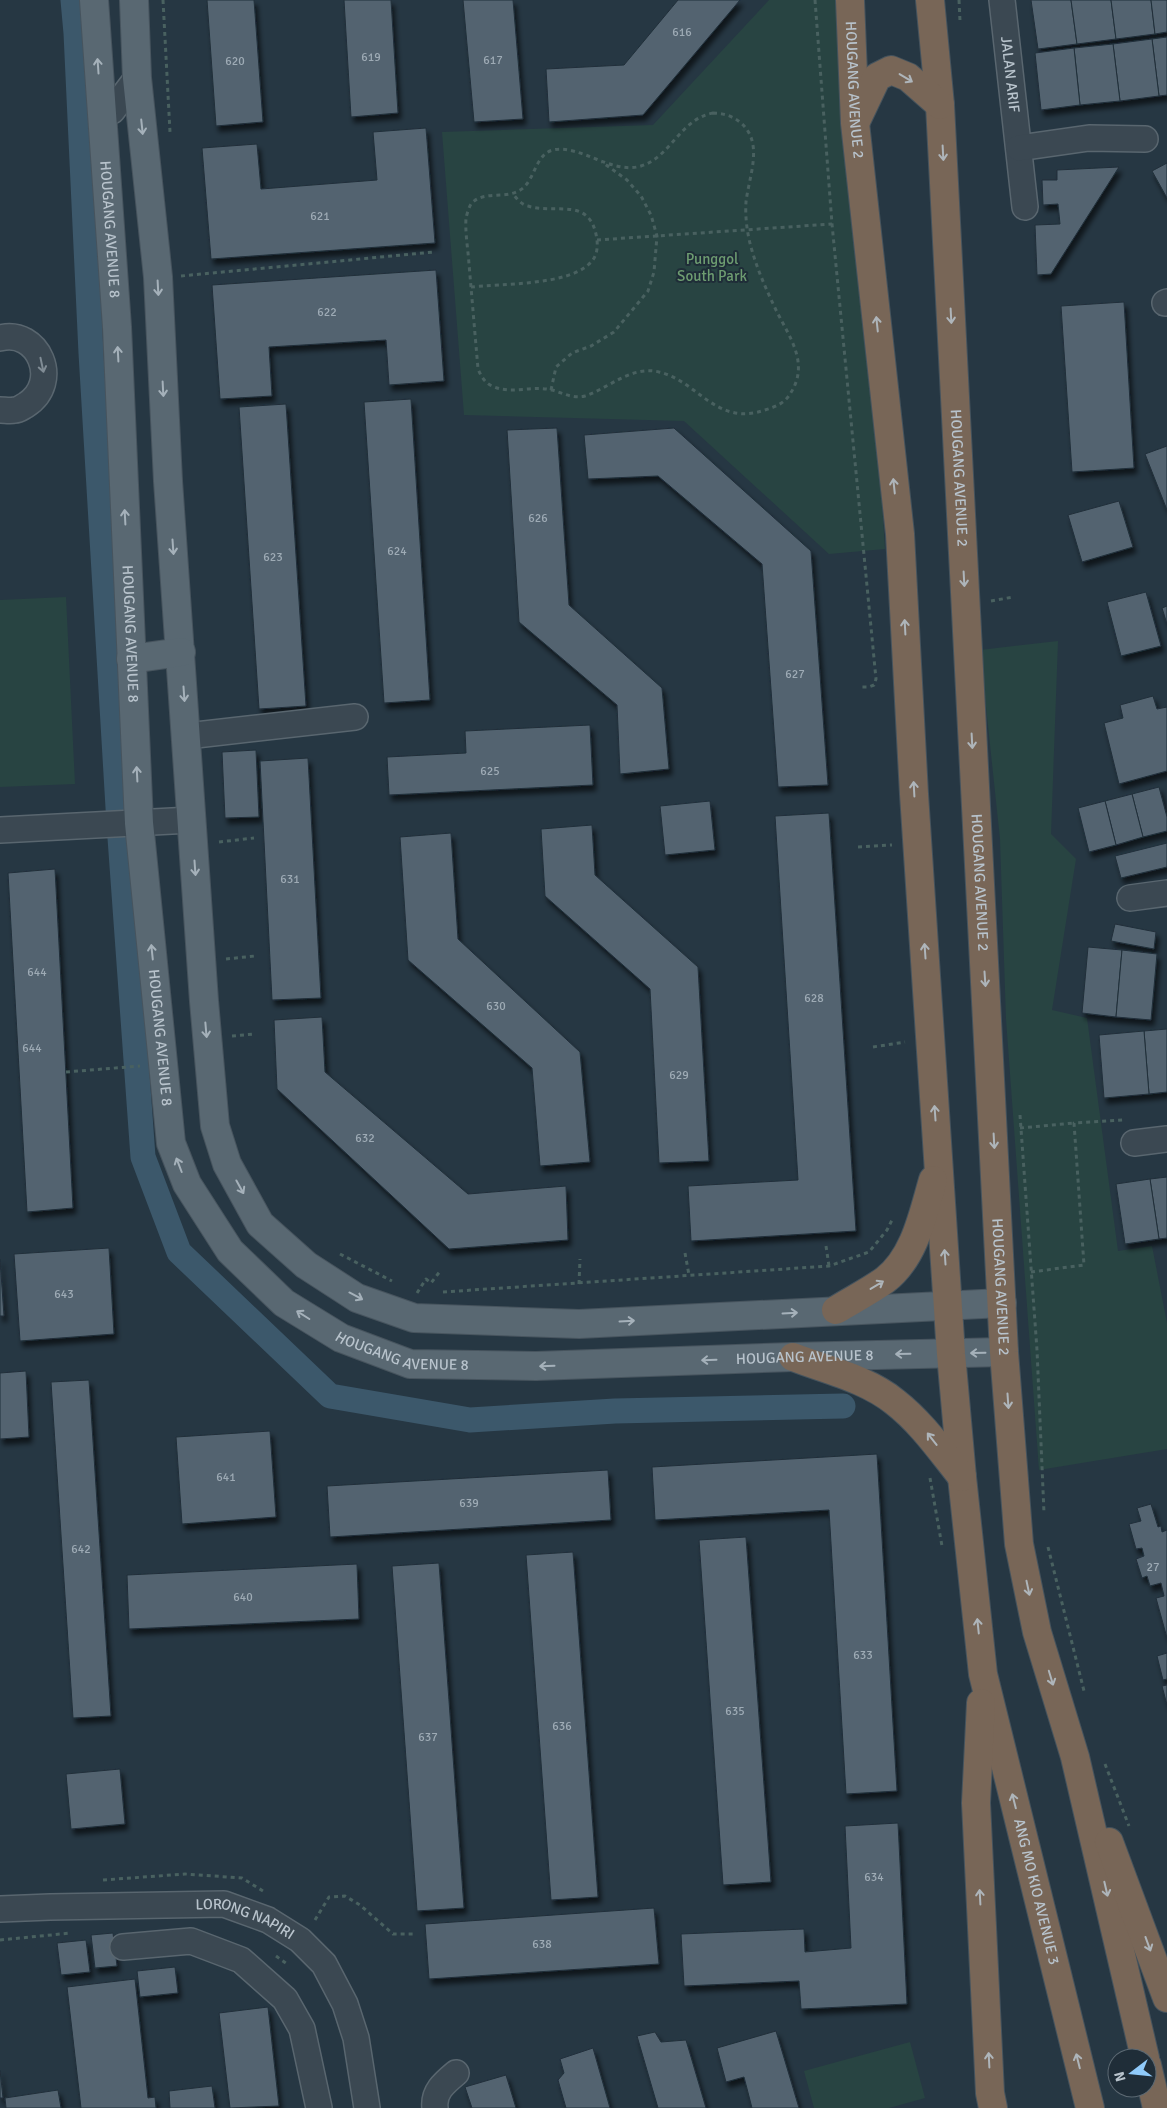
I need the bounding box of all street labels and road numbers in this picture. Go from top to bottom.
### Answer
street label: HOUGANG AVENUE 2 [842,21,868,159]
street label: JALAN ARIF [997,36,1023,114]
street label: HOUGANG AVENUE 8 [96,160,124,299]
street label: HOUGANG AVENUE 2 [947,409,972,547]
street label: HOUGANG AVENUE 8 [119,565,143,703]
street label: HOUGANG AVENUE 2 [967,813,992,952]
street label: HOUGANG AVENUE 8 [145,968,176,1107]
street label: HOUGANG AVENUE 2 [988,1218,1013,1356]
street label: HOUGANG AVENUE 8 [332,1328,469,1374]
street label: HOUGANG AVENUE 8 [736,1346,874,1368]
street label: ANG MO KIO AVENUE 3 [1010,1817,1063,1967]
street label: LORONG NAPIRI [195,1895,298,1943]

